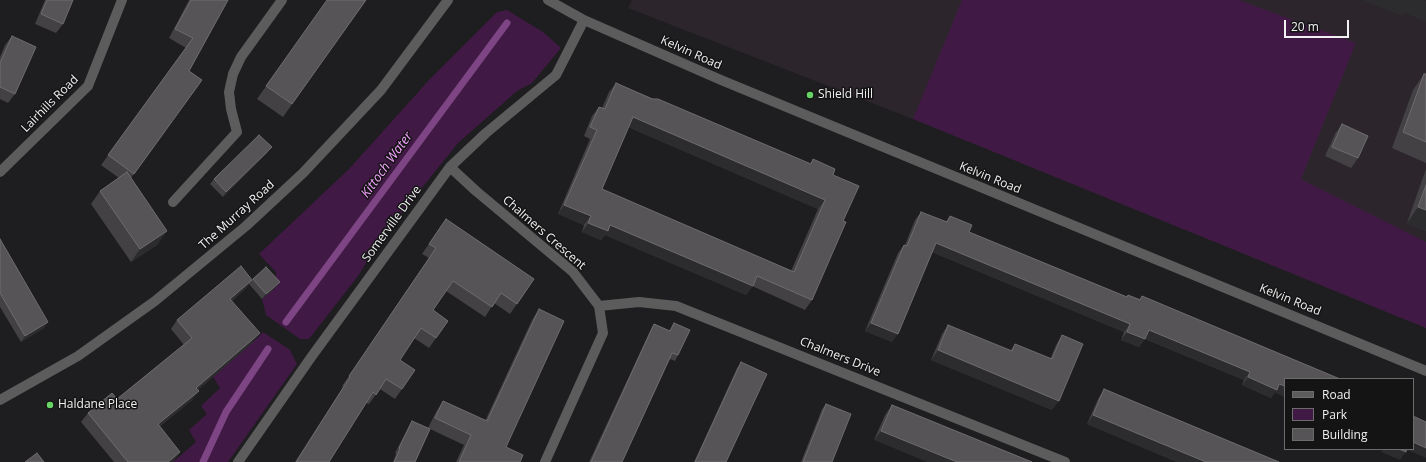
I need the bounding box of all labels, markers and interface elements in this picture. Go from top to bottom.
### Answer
scale bar [1286,12,1351,38]
text: 20 m [1291,18,1319,35]
street label: Kelvin Road [658,33,724,73]
street label: Lairhills Road [18,72,82,136]
place label: Shield Hill [818,88,873,102]
marker: Shield Hill [805,90,815,100]
water label: Kittoch Water [358,129,416,201]
street label: Kelvin Road [957,159,1023,197]
street label: The Murray Road [196,177,278,253]
street label: Somerville Drive [359,183,425,265]
street label: Chalmers Crescent [500,193,588,273]
street label: Kelvin Road [1257,281,1323,319]
street label: Chalmers Drive [798,334,882,380]
legend [1284,378,1414,450]
text: Road [1322,386,1351,403]
place label: Haldane Place [58,398,137,412]
marker: Haldane Place [45,400,55,410]
text: Park [1322,406,1347,423]
text: Building [1322,426,1367,443]

